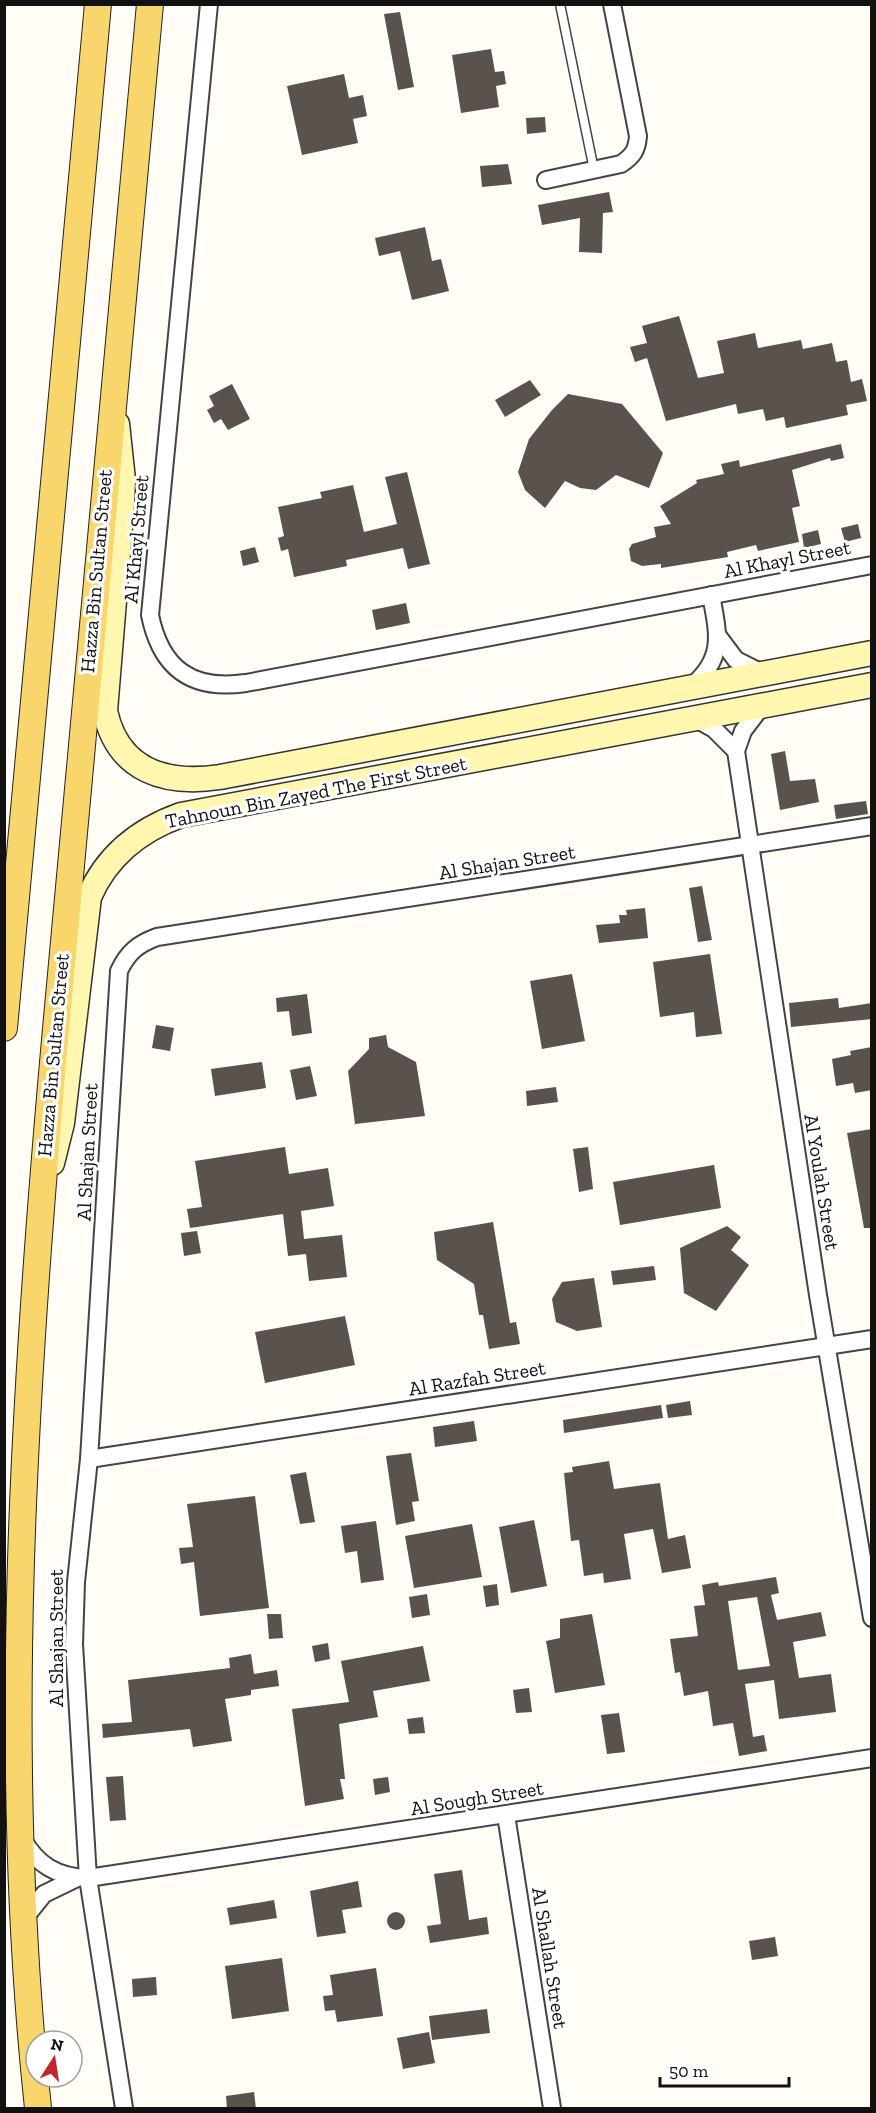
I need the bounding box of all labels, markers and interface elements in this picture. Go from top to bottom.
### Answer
street label: Hazza Bin Sultan Street [75,468,117,674]
street label: Al Khayl Street [118,473,154,604]
street label: Al Khayl Street [722,535,853,583]
street label: Tahnoun Bin Zayed The First Street [163,751,469,833]
street label: Al Shajan Street [437,839,577,885]
street label: Hazza Bin Sultan Street [32,952,74,1158]
street label: Al Shajan Street [71,1082,103,1221]
street label: Al Youlah Street [799,1112,845,1252]
street label: Al Razfah Street [407,1355,548,1401]
street label: Al Shajan Street [44,1569,68,1707]
street label: Al Sough Street [409,1776,546,1820]
street label: Al Shallah Street [527,1886,573,2031]
north arrow [24,2029,84,2089]
text: N [49,2034,65,2055]
scale bar [660,2050,789,2088]
text: 50 m [669,2060,709,2082]

